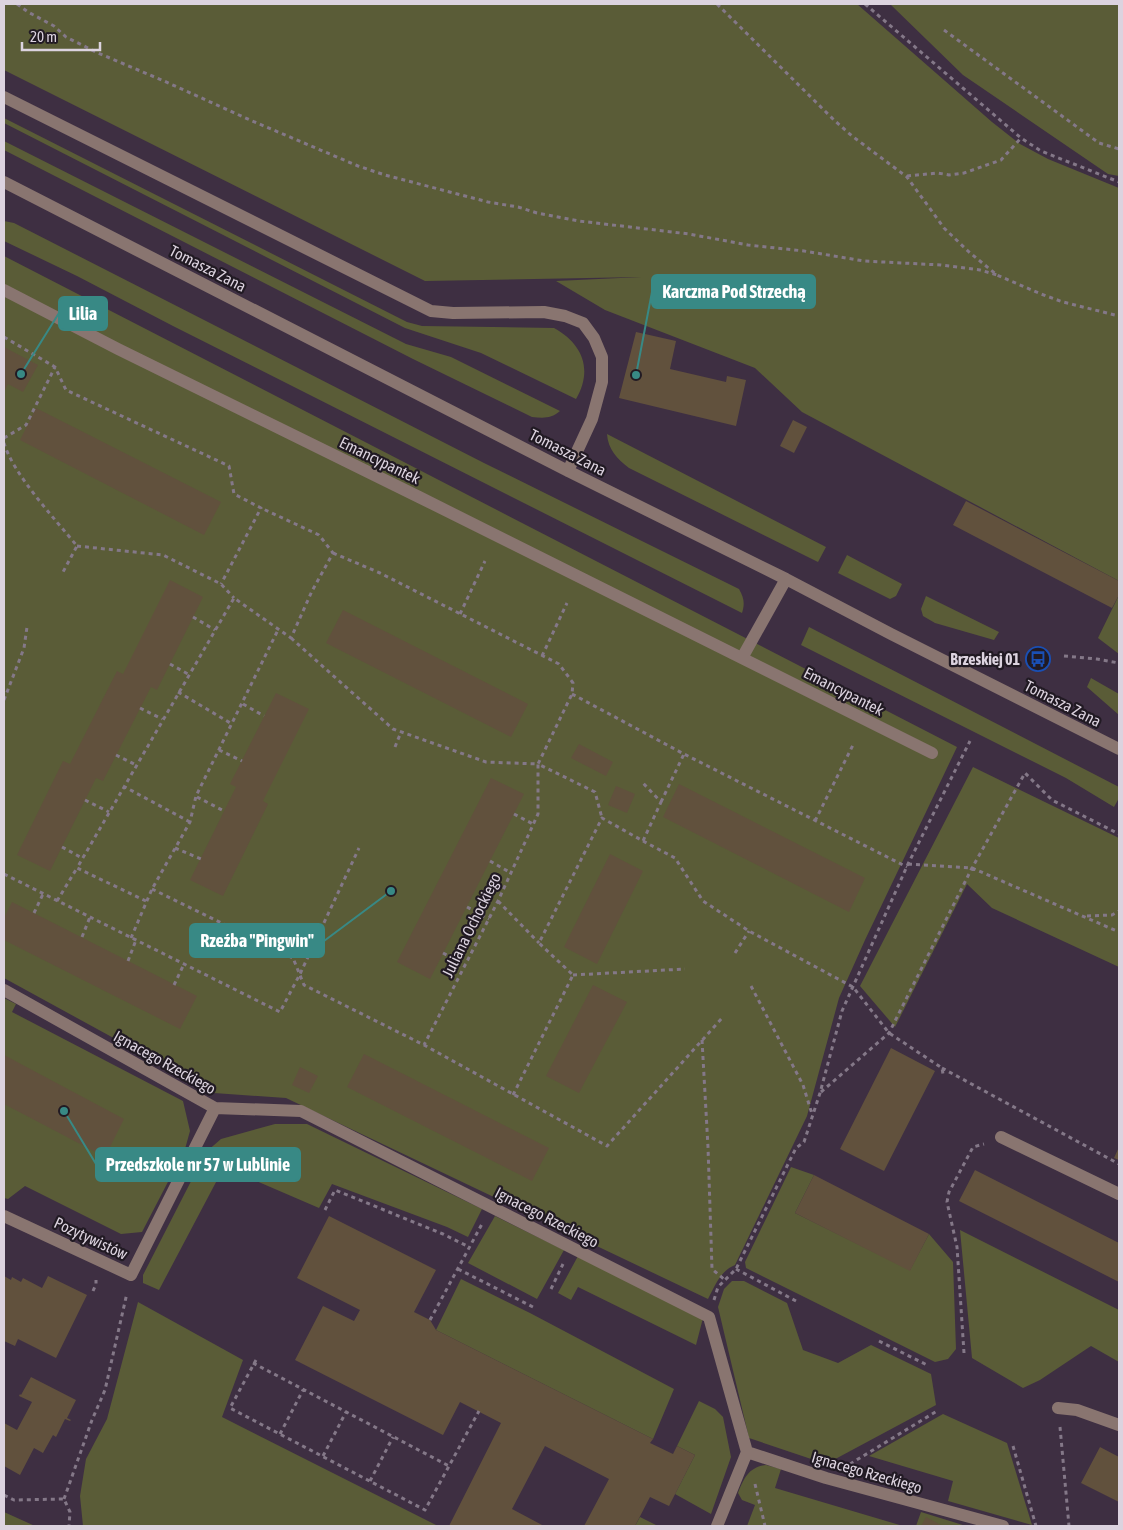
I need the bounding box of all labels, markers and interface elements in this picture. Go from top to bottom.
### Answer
scale bar [22,20,100,52]
text: 20 m [30,28,57,45]
street label: Tomasza Zana [167,241,249,295]
callout: Karczma Pod Strzechą [652,275,815,308]
text: Karczma Pod Strzechą [662,281,806,302]
callout: Lilia [59,297,107,330]
text: Lilia [69,303,97,324]
street label: Tomasza Zana [527,425,609,479]
street label: Emancypantek [336,433,423,488]
bus stop icon: Brzeskiej 01 [1025,646,1051,672]
place label: Brzeskiej 01 [950,650,1020,668]
street label: Emancypantek [800,663,887,720]
street label: Tomasza Zana [1022,676,1104,730]
street label: Juliana Ochockiego [438,870,505,980]
callout: Rzeźba "Pingwin" [190,924,324,957]
text: Rzeźba "Pingwin" [200,930,314,951]
street label: Ignacego Rzeckiego [110,1027,219,1098]
callout: Przedszkole nr 57 w Lublinie [96,1148,300,1181]
text: Przedszkole nr 57 w Lublinie [106,1154,290,1175]
street label: Ignacego Rzeckiego [492,1183,602,1252]
street label: Pozytywistów [51,1213,131,1264]
street label: Ignacego Rzeckiego [809,1448,924,1497]

